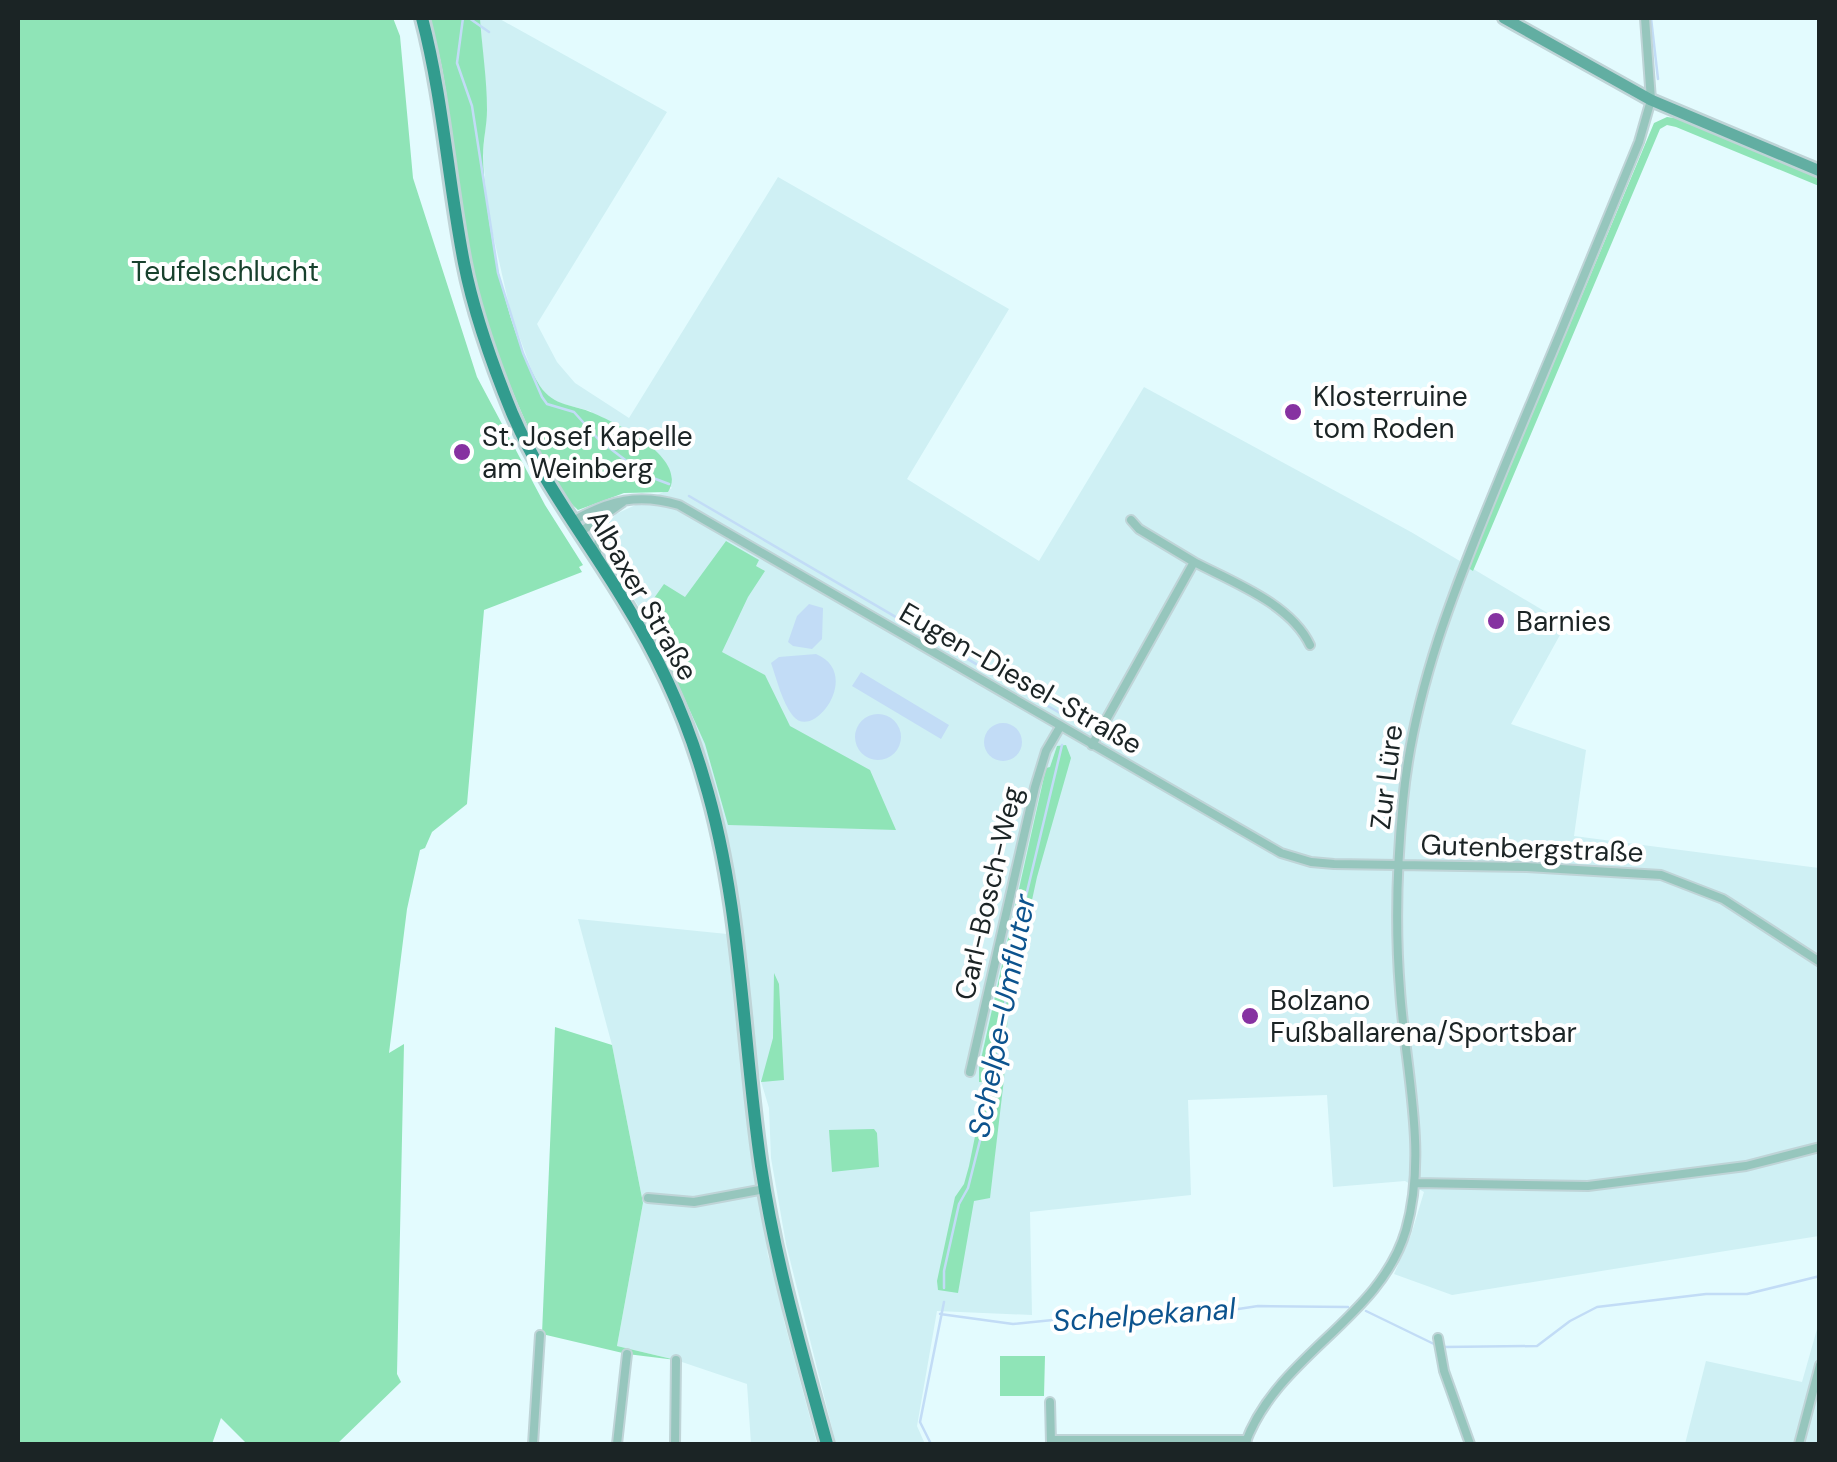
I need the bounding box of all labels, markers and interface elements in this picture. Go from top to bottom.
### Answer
park label: Teufelschlucht [131,253,319,290]
place label: Klosterruine tom Roden [1313,378,1468,447]
marker: Klosterruine tom Roden [1282,401,1304,423]
place label: St. Josef Kapelle am Weinberg [482,418,693,487]
marker: St. Josef Kapelle am Weinberg [451,441,473,463]
street label: Albaxer Straße [579,503,706,687]
street label: Eugen-Diesel-Straße [893,594,1149,763]
place label: Barnies [1516,603,1611,640]
marker: Barnies [1485,610,1507,632]
street label: Zur Lüre [1362,722,1411,832]
street label: Carl-Bosch-Weg [946,783,1031,1003]
street label: Gutenbergstraße [1420,826,1644,871]
water label: Schelpe-Umfluter [959,890,1044,1141]
place label: Bolzano Fußballarena/Sportsbar [1270,982,1577,1051]
marker: Bolzano Fußballarena/Sportsbar [1239,1005,1261,1027]
water label: Schelpekanal [1051,1289,1238,1340]

